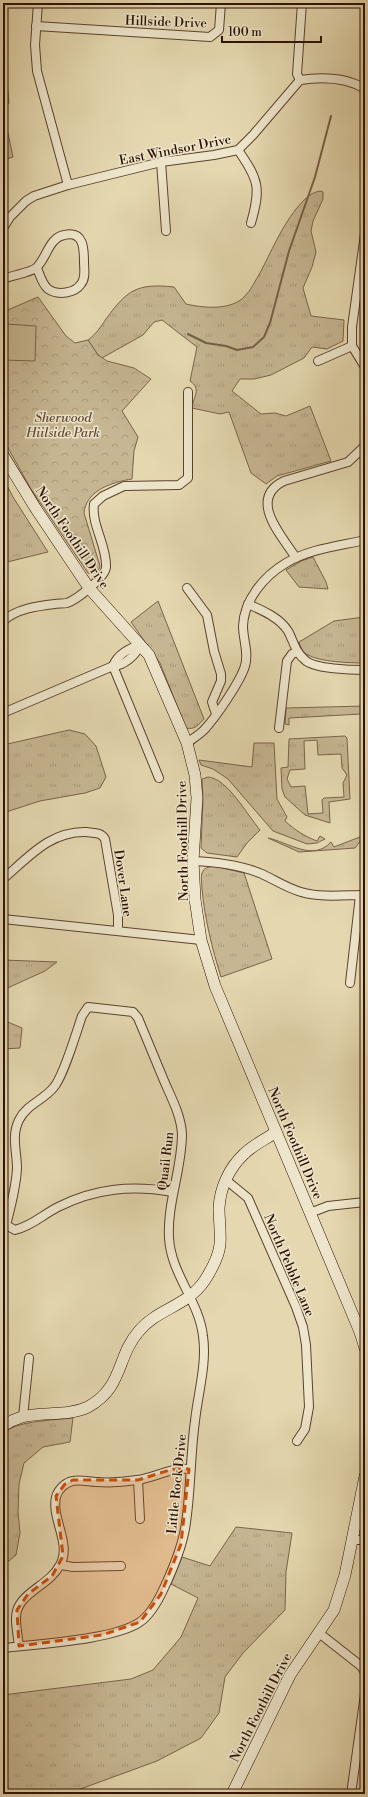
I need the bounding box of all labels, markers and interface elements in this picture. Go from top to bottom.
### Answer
street label: Hillside Drive [125,13,208,31]
scale bar [222,18,321,44]
text: 100 m [228,25,262,40]
street label: East Windsor Drive [118,131,233,169]
park label: Sherwood Hiilside Park [25,410,100,441]
street label: North Foothill Drive [32,483,113,592]
street label: North Foothill Drive [174,780,192,901]
street label: Dover Lane [110,848,136,918]
street label: North Foothill Drive [264,1085,326,1202]
street label: Quail Run [154,1131,178,1191]
street label: North Pebble Lane [260,1212,318,1320]
street label: Little Rock Drive [164,1433,190,1535]
street label: North Foothill Drive [226,1650,296,1765]

